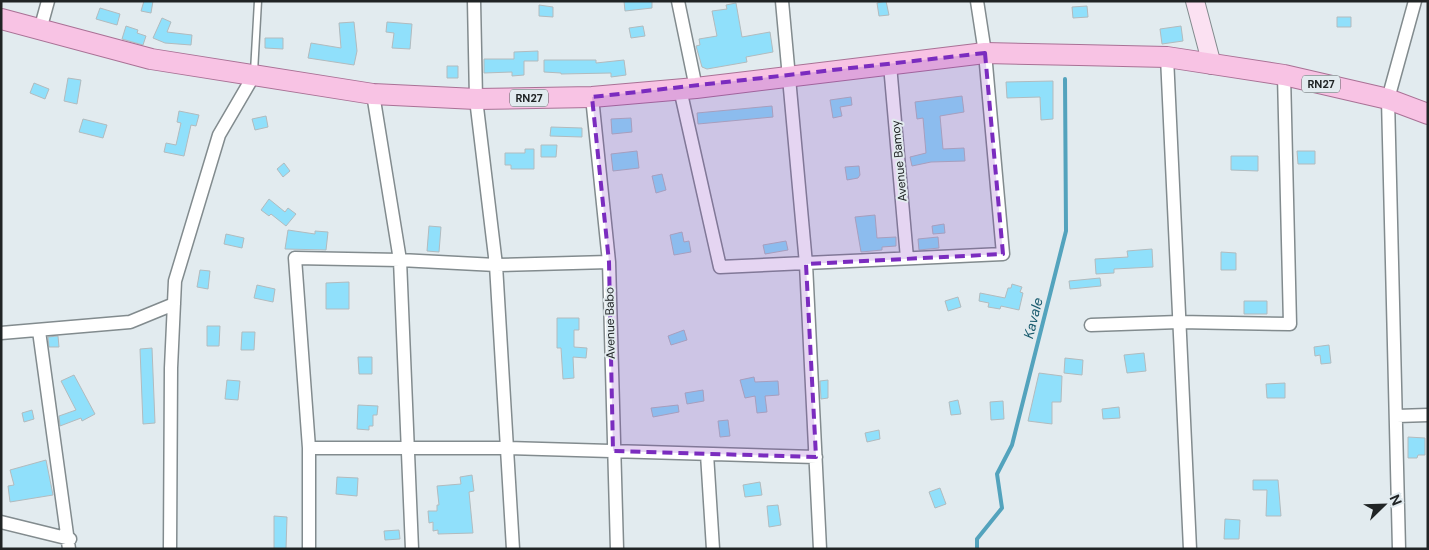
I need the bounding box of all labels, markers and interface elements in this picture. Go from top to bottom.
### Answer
road number: RN27 [1302,76,1340,92]
road number: RN27 [510,90,548,106]
street label: Avenue Bamoy [887,119,911,202]
street label: Avenue Babo [601,287,619,359]
water label: Kavale [1019,296,1047,340]
north arrow [1359,480,1409,530]
text: N [1386,492,1406,508]

